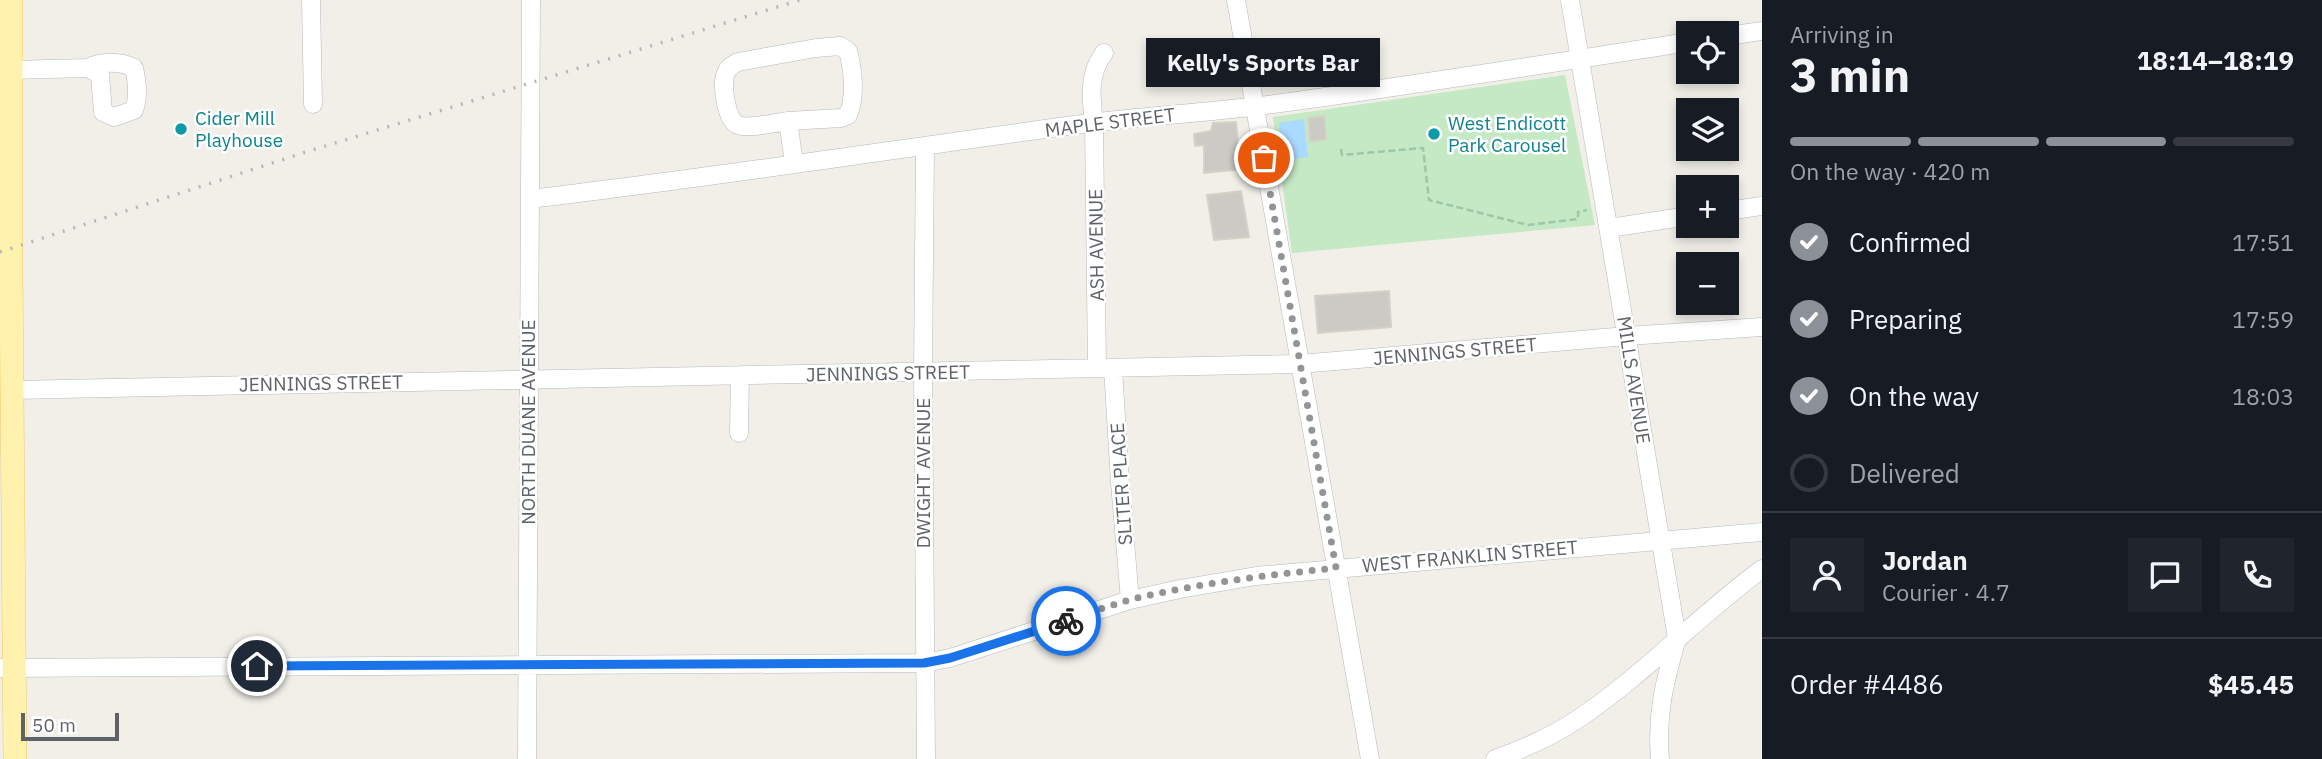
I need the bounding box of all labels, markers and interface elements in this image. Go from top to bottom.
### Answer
text: Arriving in [1790,19,1894,49]
map controls [1676,21,1739,315]
button: locate [1676,21,1739,84]
callout: Kelly's Sports Bar [1147,39,1381,88]
text: 18:14–18:19 [2137,43,2294,77]
text: 3 min [1790,45,1910,105]
text: Kelly's Sports Bar [1167,47,1359,77]
button: layers [1676,98,1739,161]
street label: MAPLE STREET [1044,102,1177,142]
place label: Cider Mill Playhouse [195,106,283,152]
place label: West Endicott Park Carousel [1448,111,1566,157]
marker: Cider Mill Playhouse [173,121,189,137]
marker: West Endicott Park Carousel [1426,126,1442,142]
pin [1234,128,1294,188]
icon: bag [1245,139,1283,177]
text: On the way · 420 m [1790,156,1990,186]
button: + [1676,175,1739,238]
street label: ASH AVENUE [1083,189,1109,301]
icon: check [1790,223,1828,261]
text: Confirmed [1849,225,1971,259]
text: 17:51 [2232,227,2294,257]
button: − [1676,252,1739,315]
icon: check [1790,300,1828,338]
text: Preparing [1849,302,1962,336]
text: 17:59 [2232,304,2294,334]
street label: MILLS AVENUE [1612,314,1656,446]
street label: NORTH DUANE AVENUE [516,319,540,525]
street label: JENNINGS STREET [1372,332,1538,370]
street label: JENNINGS STREET [806,360,970,386]
street label: JENNINGS STREET [239,370,403,396]
icon: check [1790,377,1828,415]
text: On the way [1849,379,1979,413]
text: 18:03 [2232,381,2294,411]
street label: DWIGHT AVENUE [911,398,935,548]
street label: SLITER PLACE [1105,422,1137,546]
text: Delivered [1849,456,1960,490]
street label: WEST FRANKLIN STREET [1361,535,1579,577]
button: person [1790,538,1864,612]
button: chat [2128,538,2202,612]
button: phone [2220,538,2294,612]
text: Jordan [1882,543,1968,577]
text: Courier · 4.7 [1882,577,2010,607]
courier [1031,586,1101,656]
icon: bike [1047,602,1085,640]
pin [227,636,287,696]
icon: home [238,647,276,685]
text: Order #4486 [1790,667,1944,701]
text: $45.45 [2208,667,2294,701]
scale bar [21,710,119,742]
text: 50 m [32,713,76,737]

